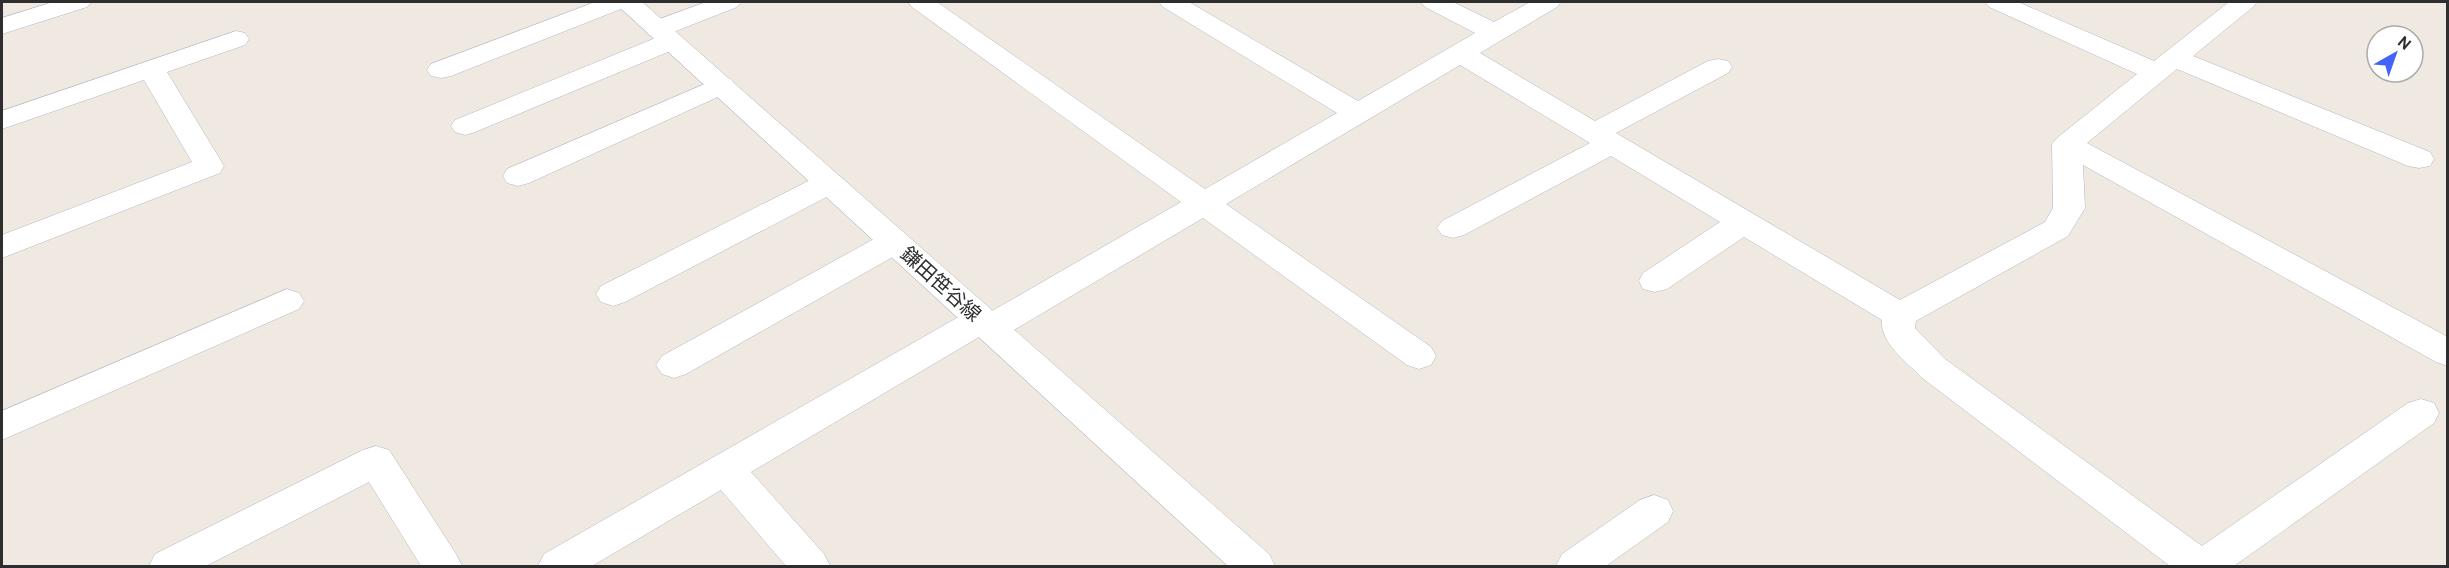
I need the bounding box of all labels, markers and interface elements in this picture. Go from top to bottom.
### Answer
north arrow [2365,24,2425,84]
text: N [2393,33,2414,55]
street label: 鎌田笹谷線 [894,242,986,329]

